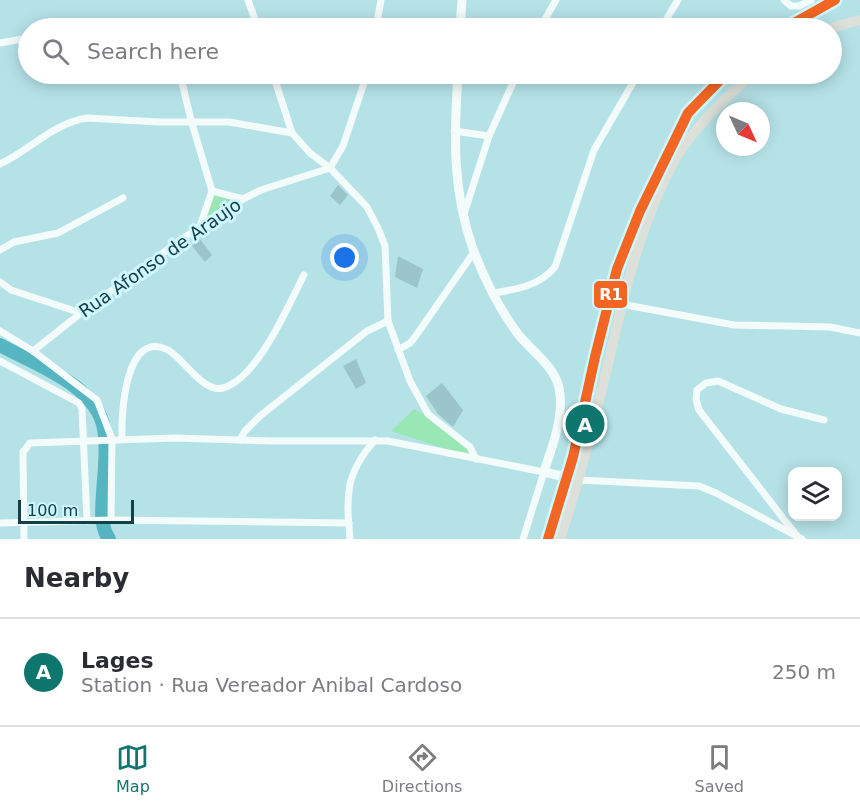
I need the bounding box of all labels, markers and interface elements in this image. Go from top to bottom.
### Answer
search box [18,18,842,84]
icon: search [39,35,72,68]
text: Search here [87,39,219,64]
north arrow [716,102,770,156]
street label: Rua Afonso de Araujo [75,194,245,321]
your location [330,243,359,272]
line badge: R1 [593,280,628,309]
text: R1 [599,285,623,304]
pin: A [566,402,604,446]
map controls [788,467,842,521]
button: layers [788,467,842,521]
scale bar [18,497,134,524]
text: 100 m [27,501,78,520]
text: Nearby [24,563,129,593]
text: Lages [81,648,154,673]
text: A [36,660,51,684]
text: 250 m [772,660,836,684]
text: Station · Rua Vereador Anibal Cardoso [81,673,462,697]
tab: Map [116,741,150,796]
tab: Directions [382,741,462,796]
tab: Saved [695,741,744,796]

